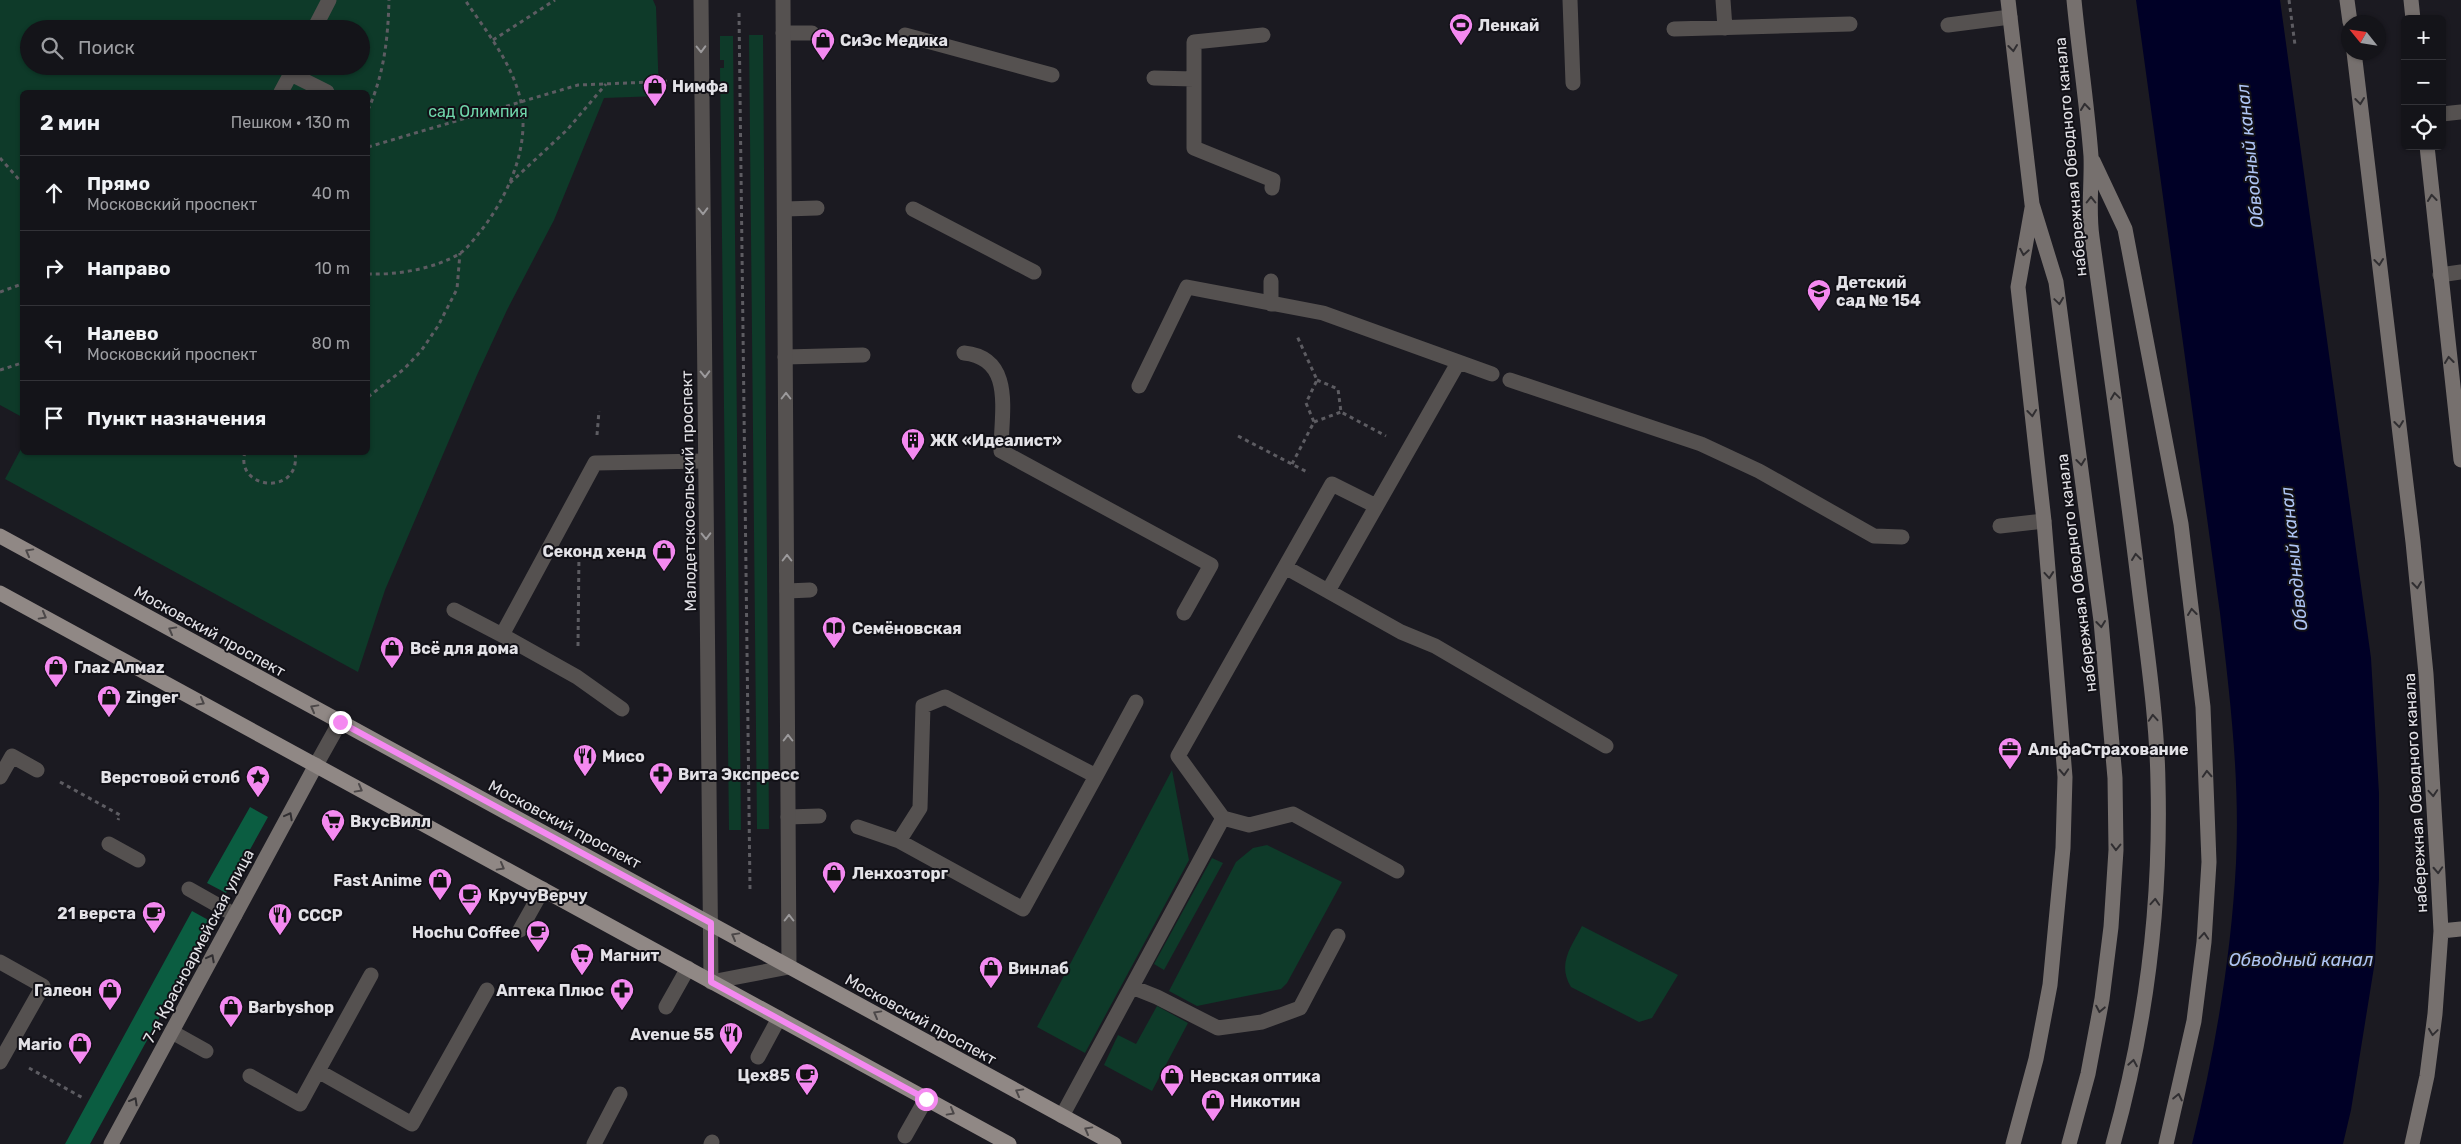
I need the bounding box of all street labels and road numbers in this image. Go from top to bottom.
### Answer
street label: набережная Обводного канала [2051,37,2090,277]
street label: Малодетскосельский проспект [677,370,700,612]
street label: набережная Обводного канала [2052,453,2101,693]
street label: Московский проспект [131,582,289,681]
street label: набережная Обводного канала [2400,673,2431,913]
street label: Московский проспект [485,776,644,873]
street label: 7-я Красноармейская улица [139,846,258,1047]
street label: Московский проспект [842,970,1000,1069]

